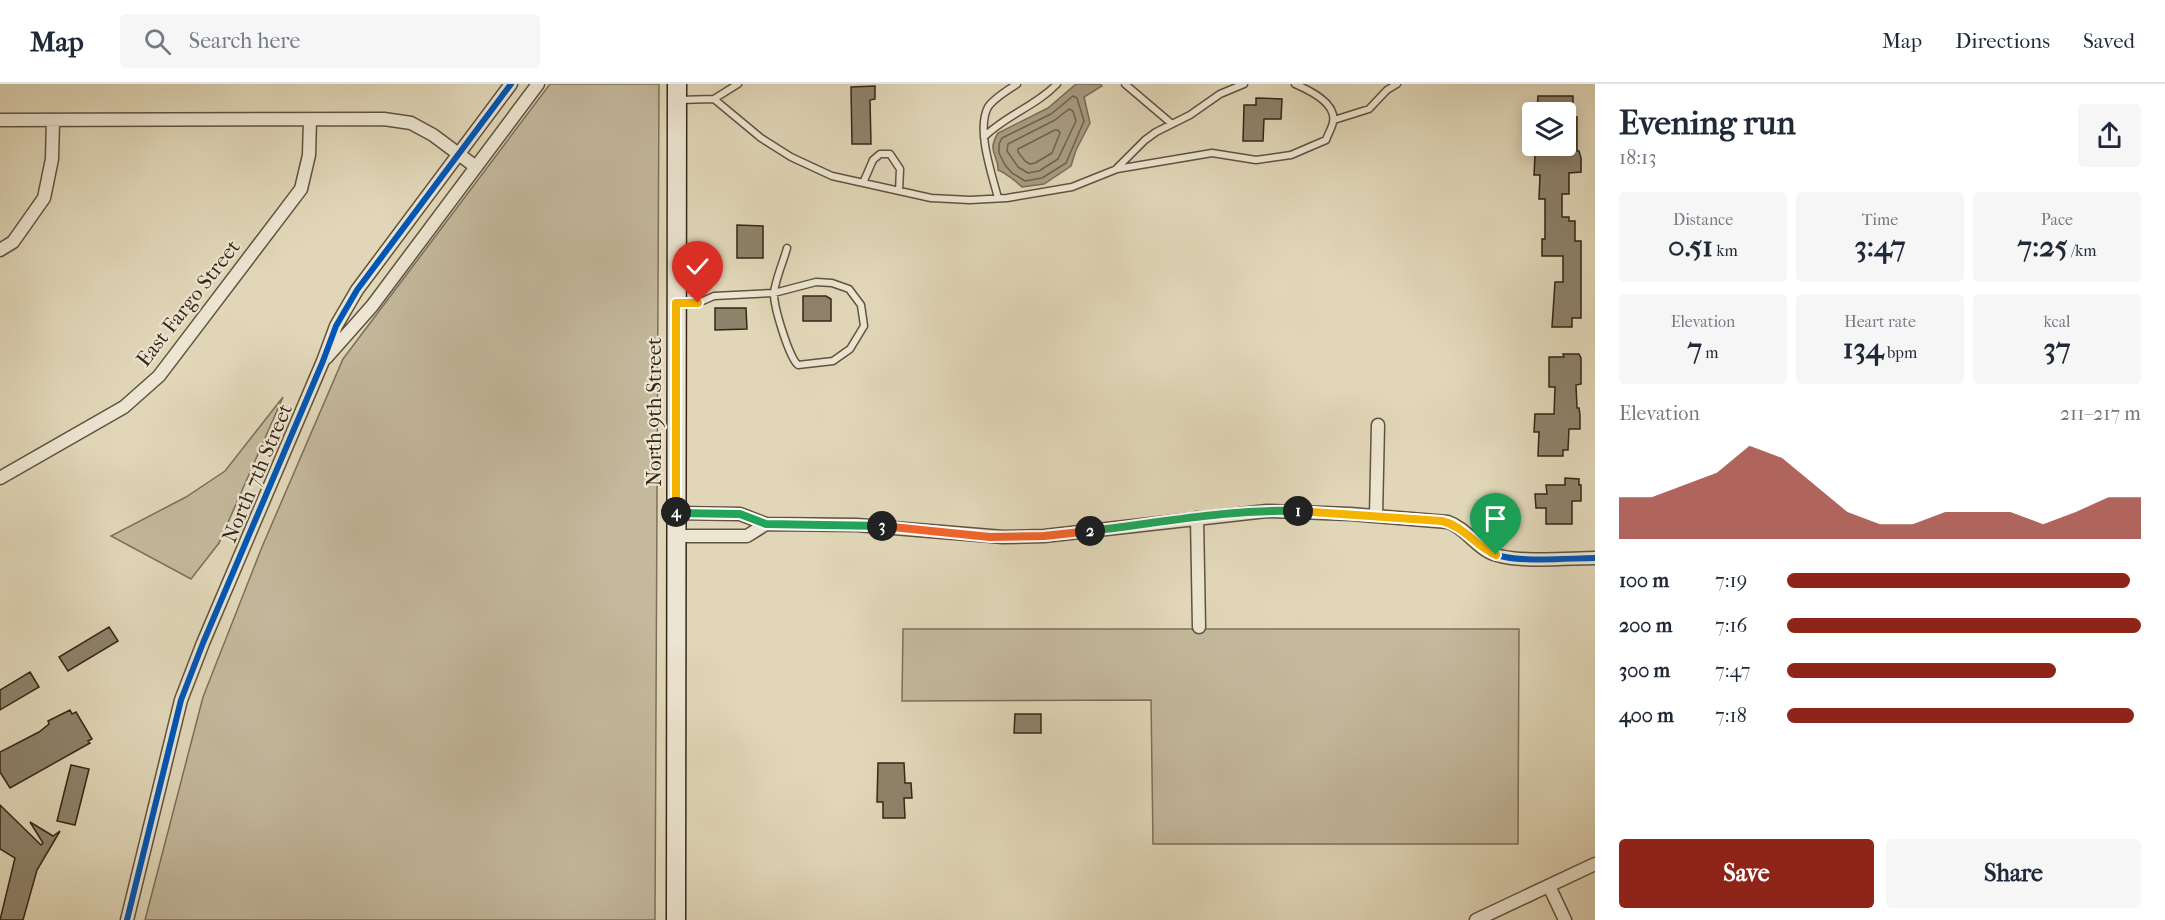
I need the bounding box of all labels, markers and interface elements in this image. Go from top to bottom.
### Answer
search box [120,14,540,68]
text: Map [30,25,84,58]
icon: search [141,25,174,58]
text: Search here [189,28,300,54]
text: Map [1882,29,1922,53]
text: Directions [1955,29,2050,53]
text: Saved [2083,29,2135,53]
map controls [1522,102,1576,156]
button: layers [1522,102,1576,156]
text: Evening run [1619,104,1796,143]
button: share [2078,104,2141,167]
text: 18:13 [1619,146,1656,169]
text: Distance [1673,210,1733,229]
text: Time [1862,210,1898,229]
text: Pace [2041,210,2073,229]
text: 0.51 [1668,229,1713,264]
text: 3:47 [1855,229,1905,264]
text: 7:25 [2017,229,2068,264]
street label: East Fargo Street [131,235,245,371]
pin [672,241,723,303]
text: km [1713,241,1738,260]
text: /km [2068,241,2097,260]
icon: check [681,250,714,283]
text: Elevation [1671,312,1735,331]
text: Heart rate [1844,312,1916,331]
text: kcal [2044,312,2070,331]
text: 7 [1687,331,1702,366]
text: 134 [1843,331,1884,366]
text: 37 [2044,331,2070,366]
street label: North 9th Street [642,337,666,487]
text: m [1702,343,1719,362]
text: bpm [1884,343,1917,362]
street label: North 7th Street [217,400,297,546]
text: Elevation [1619,402,1700,425]
text: 211–217 m [2060,402,2141,425]
pin [1470,493,1521,555]
pin: 1 [1283,496,1313,526]
pin: 4 [661,497,691,527]
text: 1 [1295,501,1301,520]
text: 4 [671,502,681,521]
icon: arrive [1479,502,1512,535]
pin: 3 [867,511,897,541]
text: 3 [879,516,885,535]
pin: 2 [1075,516,1105,546]
text: 2 [1086,521,1094,540]
text: 100 m [1619,569,1669,592]
text: 7:19 [1715,569,1747,592]
text: 200 m [1619,614,1672,637]
text: 7:16 [1715,614,1747,637]
text: 300 m [1619,659,1670,682]
text: 7:47 [1715,659,1750,682]
text: 400 m [1619,704,1674,727]
text: 7:18 [1715,704,1747,727]
button: Save [1619,839,1874,908]
button: Share [1886,839,2141,908]

